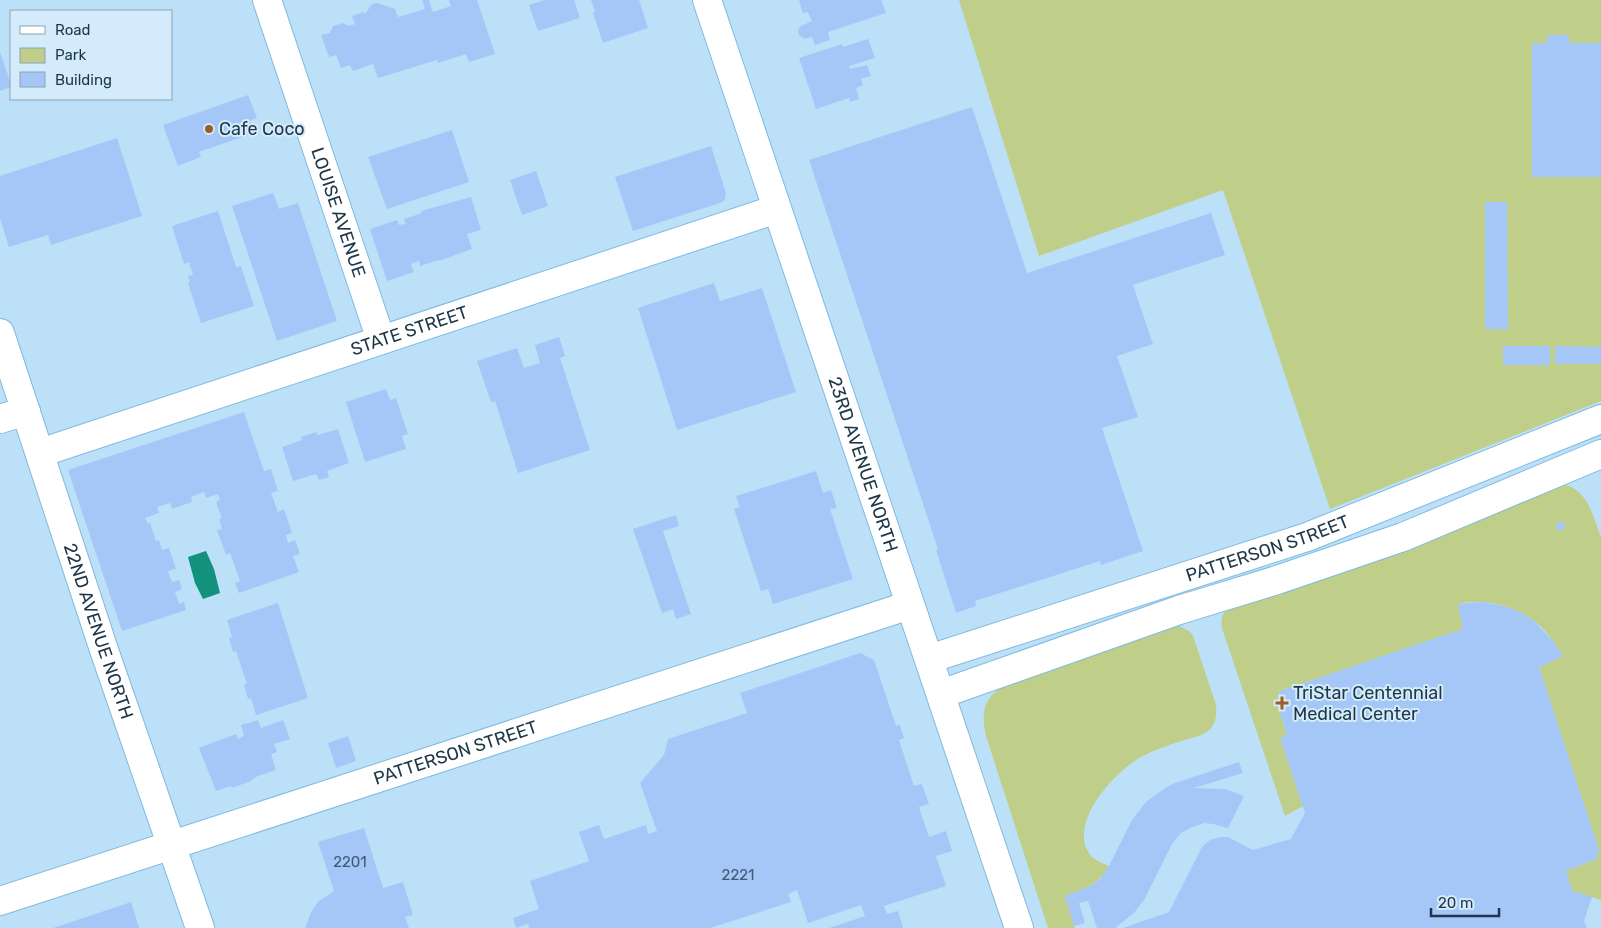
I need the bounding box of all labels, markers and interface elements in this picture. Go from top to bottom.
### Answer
legend [10,10,172,100]
text: Road [55,21,91,39]
text: Park [55,46,86,64]
text: Building [55,71,112,89]
place label: Cafe Coco [219,118,305,140]
marker: Cafe Coco [203,123,215,135]
street label: LOUISE AVENUE [306,145,370,280]
street label: STATE STREET [348,301,471,360]
street label: 23RD AVENUE NORTH [823,374,903,555]
street label: PATTERSON STREET [1183,510,1352,586]
street label: 22ND AVENUE NORTH [59,540,138,722]
place label: TriStar Centennial Medical Center [1293,682,1443,725]
marker: TriStar Centennial Medical Center [1275,696,1289,710]
street label: PATTERSON STREET [371,716,540,790]
house number: 2201 [333,853,367,871]
house number: 2221 [722,866,754,884]
scale bar [1431,886,1498,918]
text: 20 m [1438,894,1473,912]

